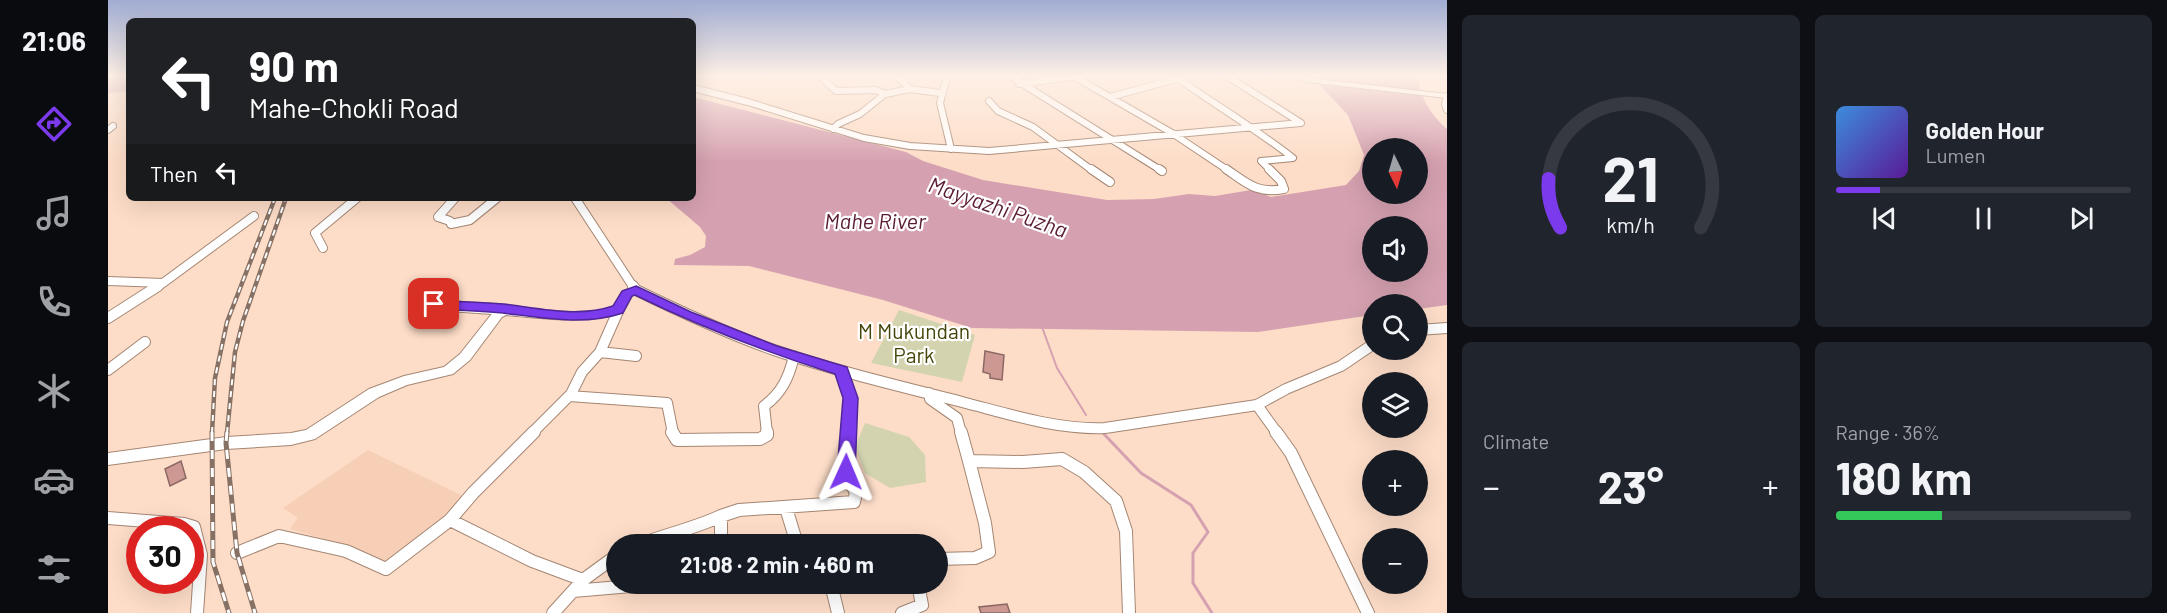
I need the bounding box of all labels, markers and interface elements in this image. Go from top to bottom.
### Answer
text: 21:06 [22,24,86,56]
text: 90 m [249,40,339,90]
icon: left [150,42,228,120]
text: Mahe-Chokli Road [249,91,459,123]
icon: directions [33,103,75,145]
text: Golden Hour [1926,117,2044,143]
north arrow [1362,138,1428,204]
map controls [1362,138,1428,594]
text: 21 [1602,140,1659,214]
text: Lumen [1926,143,1985,167]
icon: left [210,156,243,189]
text: Then [150,160,198,186]
water label: Mayyazhi Puzha [925,170,1071,242]
icon: music [33,192,75,234]
icon: previous [1868,202,1901,235]
icon: pause [1967,202,2000,235]
icon: next [2065,202,2098,235]
water label: Mahe River [824,207,927,233]
text: km/h [1606,212,1655,237]
button: sound [1362,216,1428,282]
pin [408,278,459,329]
icon: phone [33,281,75,323]
icon: arrive [417,287,450,320]
button: search [1362,294,1428,360]
park label: M Mukundan Park [858,318,970,367]
icon: climate [33,370,75,412]
button: layers [1362,372,1428,438]
text: Range · 36% [1836,420,1940,444]
text: Climate [1483,429,1549,453]
position arrow [814,440,878,504]
button: + [1362,450,1428,516]
text: 180 km [1836,450,1972,504]
icon: car [33,459,75,501]
text: 23° [1598,459,1664,513]
text: − [1483,466,1500,506]
text: + [1762,466,1778,506]
speed limit sign: 30 [126,516,204,594]
button: − [1362,528,1428,594]
icon: filters [33,548,75,590]
text: 21:08 · 2 min · 460 m [680,551,874,577]

